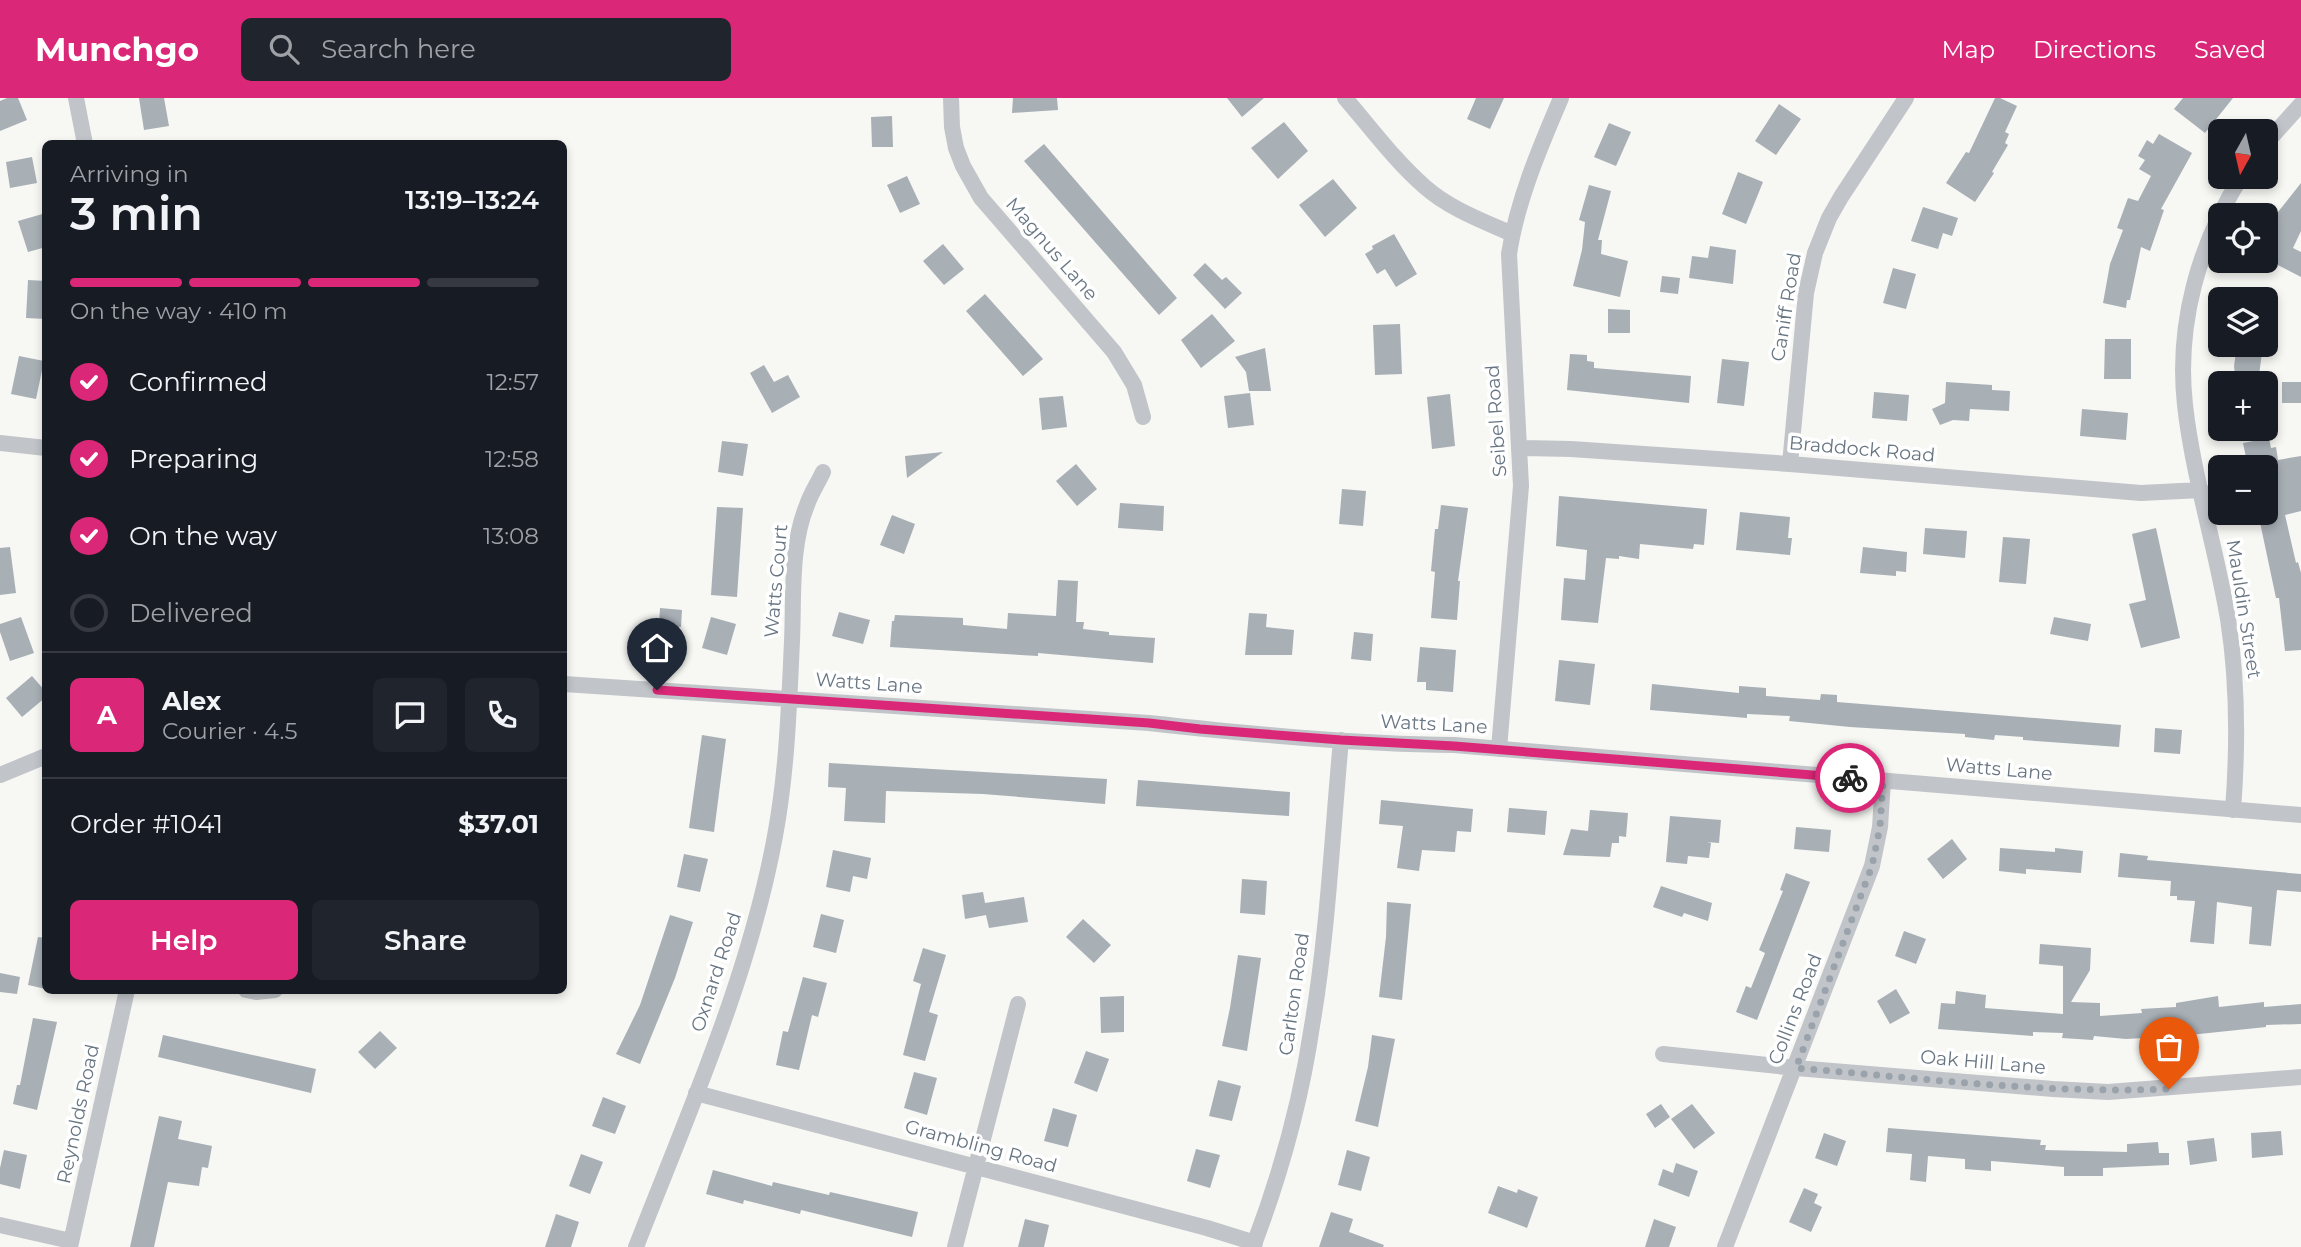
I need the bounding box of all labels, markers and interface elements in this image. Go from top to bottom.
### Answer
search box [241,18,731,81]
text: Munchgo [35,29,199,69]
icon: search [265,30,303,68]
text: Search here [321,33,476,65]
text: Map [1942,35,1995,64]
text: Directions [2033,35,2156,64]
text: Saved [2194,35,2266,64]
north arrow [2208,119,2278,189]
map controls [2208,119,2278,525]
text: Arriving in [70,160,189,188]
text: 13:19–13:24 [405,184,539,216]
text: 3 min [70,185,203,242]
street label: Magnus Lane [1001,193,1103,305]
button: locate [2208,203,2278,273]
street label: Caniff Road [1766,251,1806,363]
button: layers [2208,287,2278,357]
text: On the way · 410 m [70,297,287,325]
icon: check [70,363,108,401]
street label: Seibel Road [1481,364,1511,478]
text: Confirmed [129,366,268,398]
text: 12:57 [487,368,539,396]
button: + [2208,371,2278,441]
street label: Braddock Road [1788,431,1936,467]
icon: check [70,440,108,478]
text: Preparing [129,443,258,475]
text: 12:58 [485,445,539,473]
button: − [2208,455,2278,525]
icon: check [70,517,108,555]
text: On the way [129,520,277,552]
text: 13:08 [483,522,539,550]
street label: Watts Court [760,523,792,639]
street label: Mauldin Street [2222,538,2266,680]
text: Delivered [129,597,253,629]
pin [627,618,687,690]
icon: home [638,629,676,667]
street label: Watts Lane [815,668,923,698]
button: chat [373,678,447,752]
button: phone [465,678,539,752]
text: Alex [162,685,221,717]
text: A [97,699,117,731]
street label: Watts Lane [1380,710,1488,738]
text: Courier · 4.5 [162,717,297,745]
courier [1815,743,1885,813]
street label: Watts Lane [1944,753,2054,785]
icon: bike [1831,759,1869,797]
text: Order #1041 [70,808,223,840]
text: $37.01 [458,808,539,840]
button: Help [70,900,298,980]
button: Share [312,900,539,980]
street label: Oxnard Road [686,909,746,1035]
street label: Carlton Road [1274,931,1314,1057]
street label: Collins Road [1763,950,1827,1068]
pin [2139,1017,2199,1089]
icon: bag [2150,1028,2188,1066]
street label: Reynolds Road [52,1042,104,1186]
street label: Oak Hill Lane [1919,1045,2047,1079]
street label: Grambling Road [902,1115,1060,1177]

